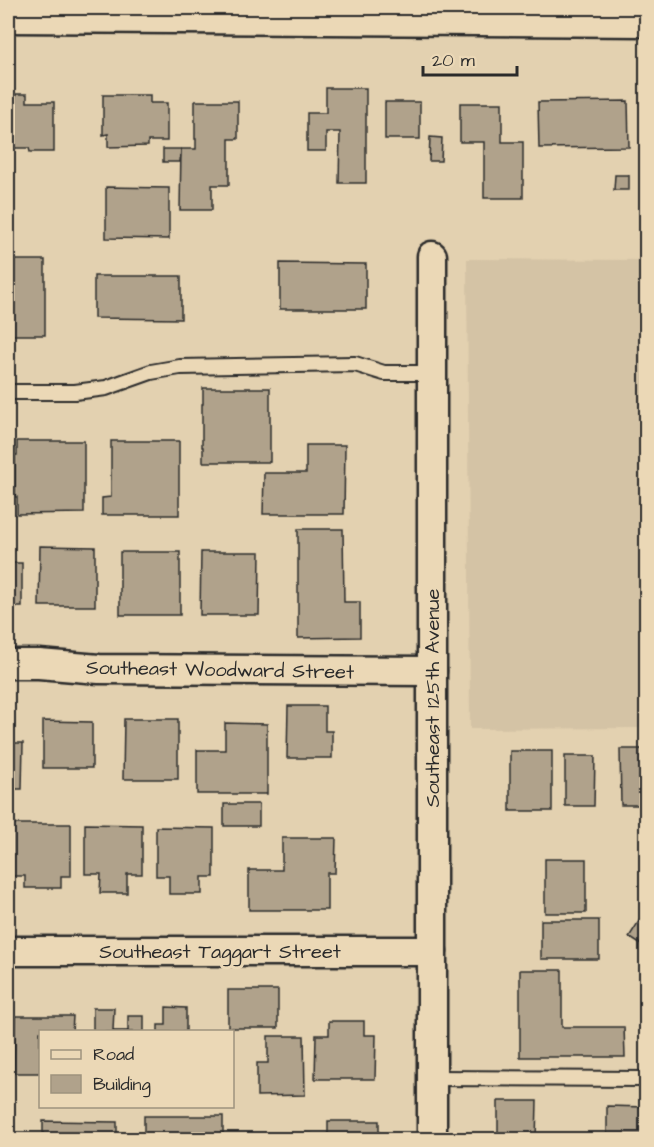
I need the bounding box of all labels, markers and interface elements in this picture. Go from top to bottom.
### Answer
scale bar [423,39,518,77]
text: 20 m [432,48,475,73]
street label: Southeast 125th Avenue [419,589,447,807]
street label: Southeast Woodward Street [86,654,354,686]
street label: Southeast Taggart Street [99,938,341,967]
legend [39,1030,234,1108]
text: Road [93,1042,134,1067]
text: Building [93,1072,151,1098]

